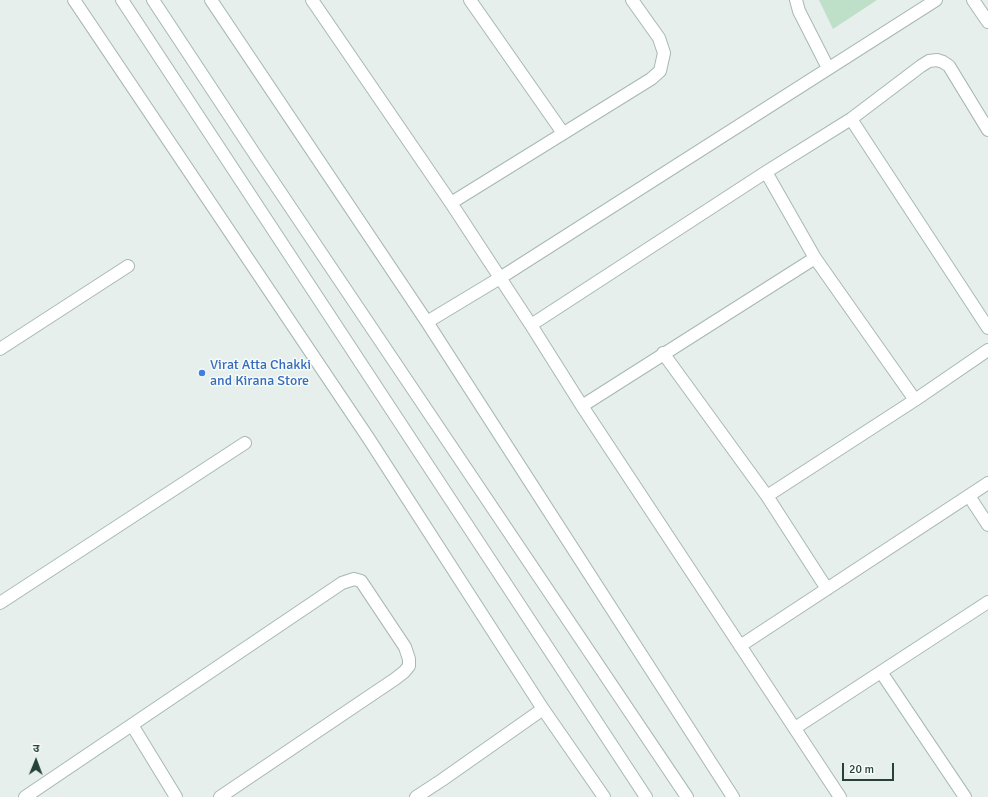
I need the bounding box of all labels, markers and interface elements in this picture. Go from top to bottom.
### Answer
place label: Virat Atta Chakki and Kirana Store [210,357,311,390]
marker: Virat Atta Chakki and Kirana Store [197,368,207,378]
north arrow [16,741,56,781]
text: उ [33,742,40,755]
scale bar [844,755,896,781]
text: 20 m [849,762,874,777]

